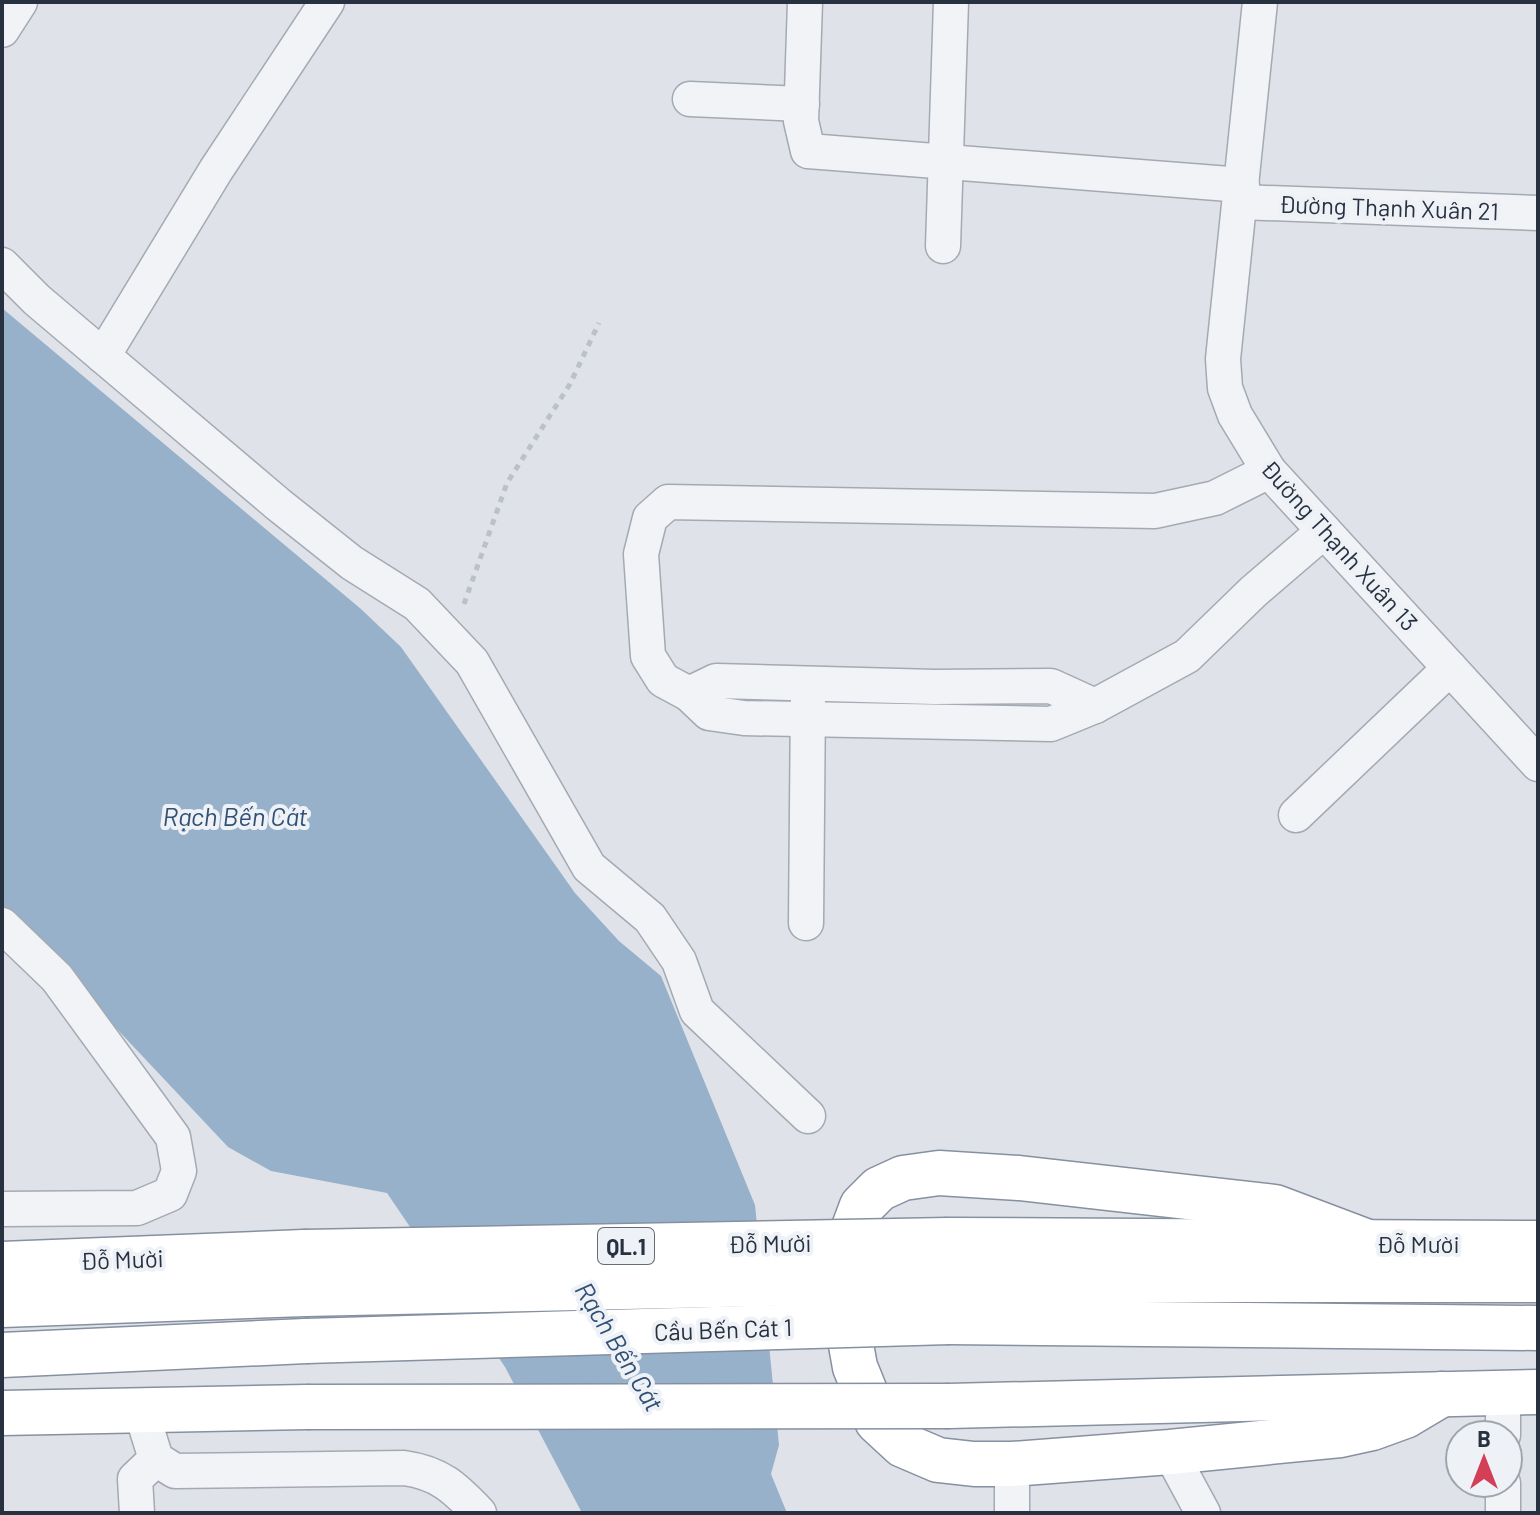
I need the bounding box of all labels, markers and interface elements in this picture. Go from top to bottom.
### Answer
street label: Đường Thạnh Xuân 21 [1279,189,1499,225]
street label: Đường Thạnh Xuân 13 [1256,454,1424,636]
water label: Rạch Bến Cát [163,800,307,831]
road number: QL.1 [598,1228,654,1264]
street label: Đỗ Mười [728,1228,812,1258]
street label: Đỗ Mười [1376,1229,1460,1258]
street label: Đỗ Mười [80,1243,164,1275]
water label: Rạch Bến Cát [569,1276,671,1416]
street label: Cầu Bến Cát 1 [653,1312,793,1346]
north arrow [1444,1419,1524,1499]
text: B [1477,1425,1491,1451]

